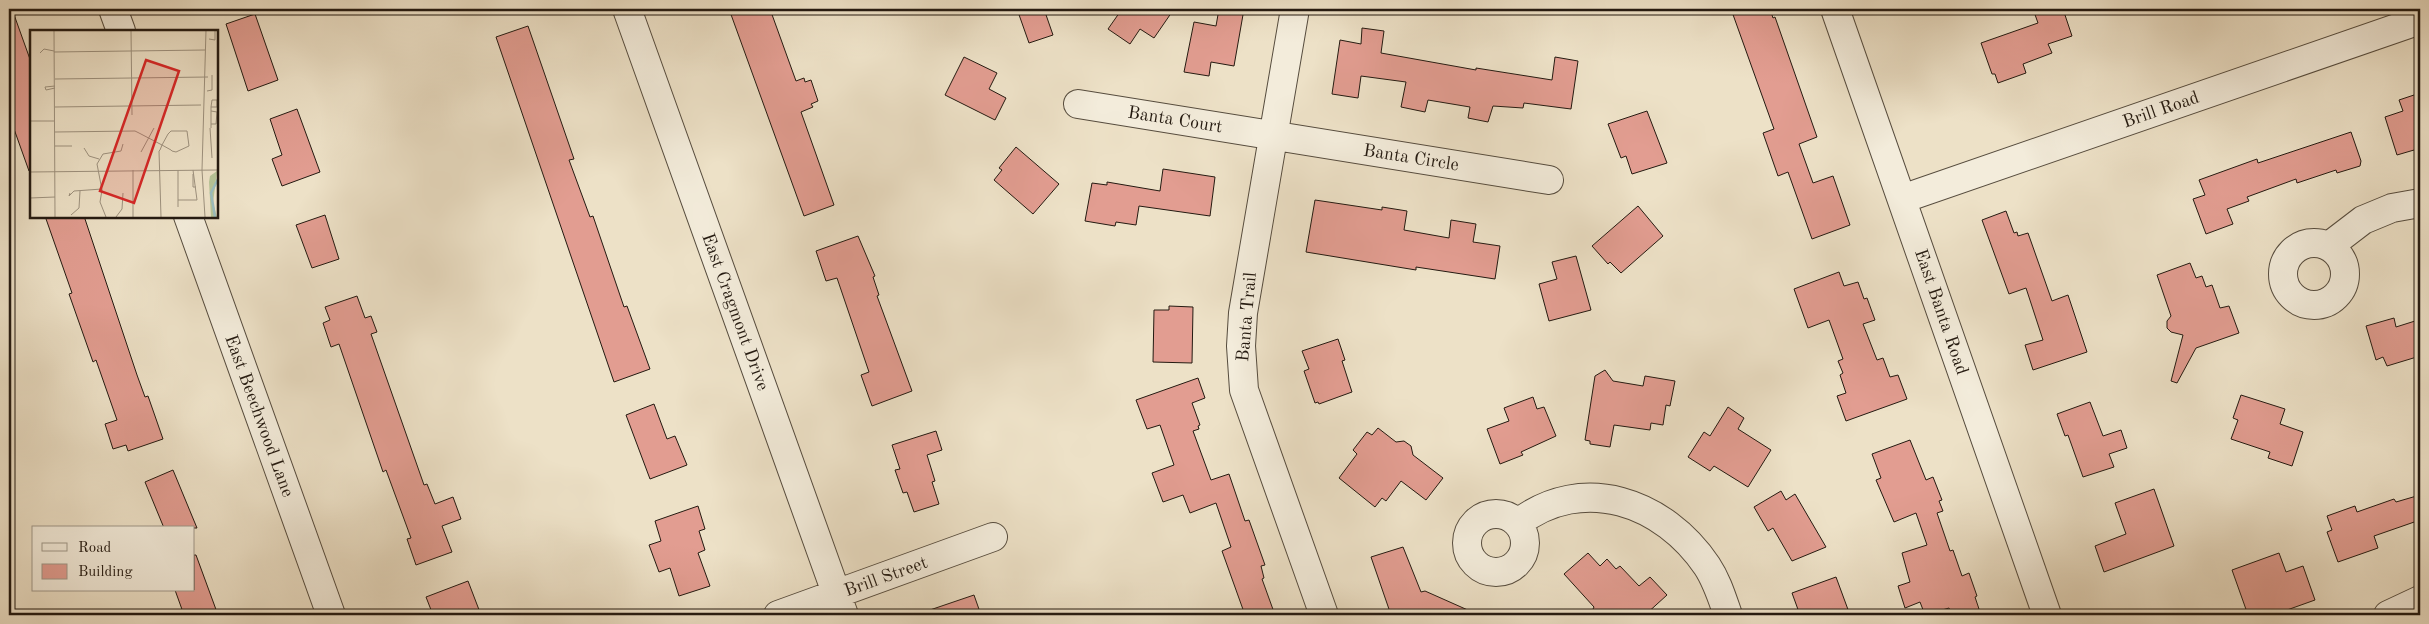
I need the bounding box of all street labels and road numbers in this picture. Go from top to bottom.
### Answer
street label: Brill Road [2120,89,2202,131]
street label: Banta Court [1126,104,1224,136]
street label: Banta Circle [1362,142,1460,174]
street label: East Cragmont Drive [698,231,772,393]
street label: East Banta Road [1911,247,1971,377]
street label: Banta Trail [1234,271,1260,363]
street label: East Beechwood Lane [221,332,297,500]
street label: Brill Street [842,554,930,600]

